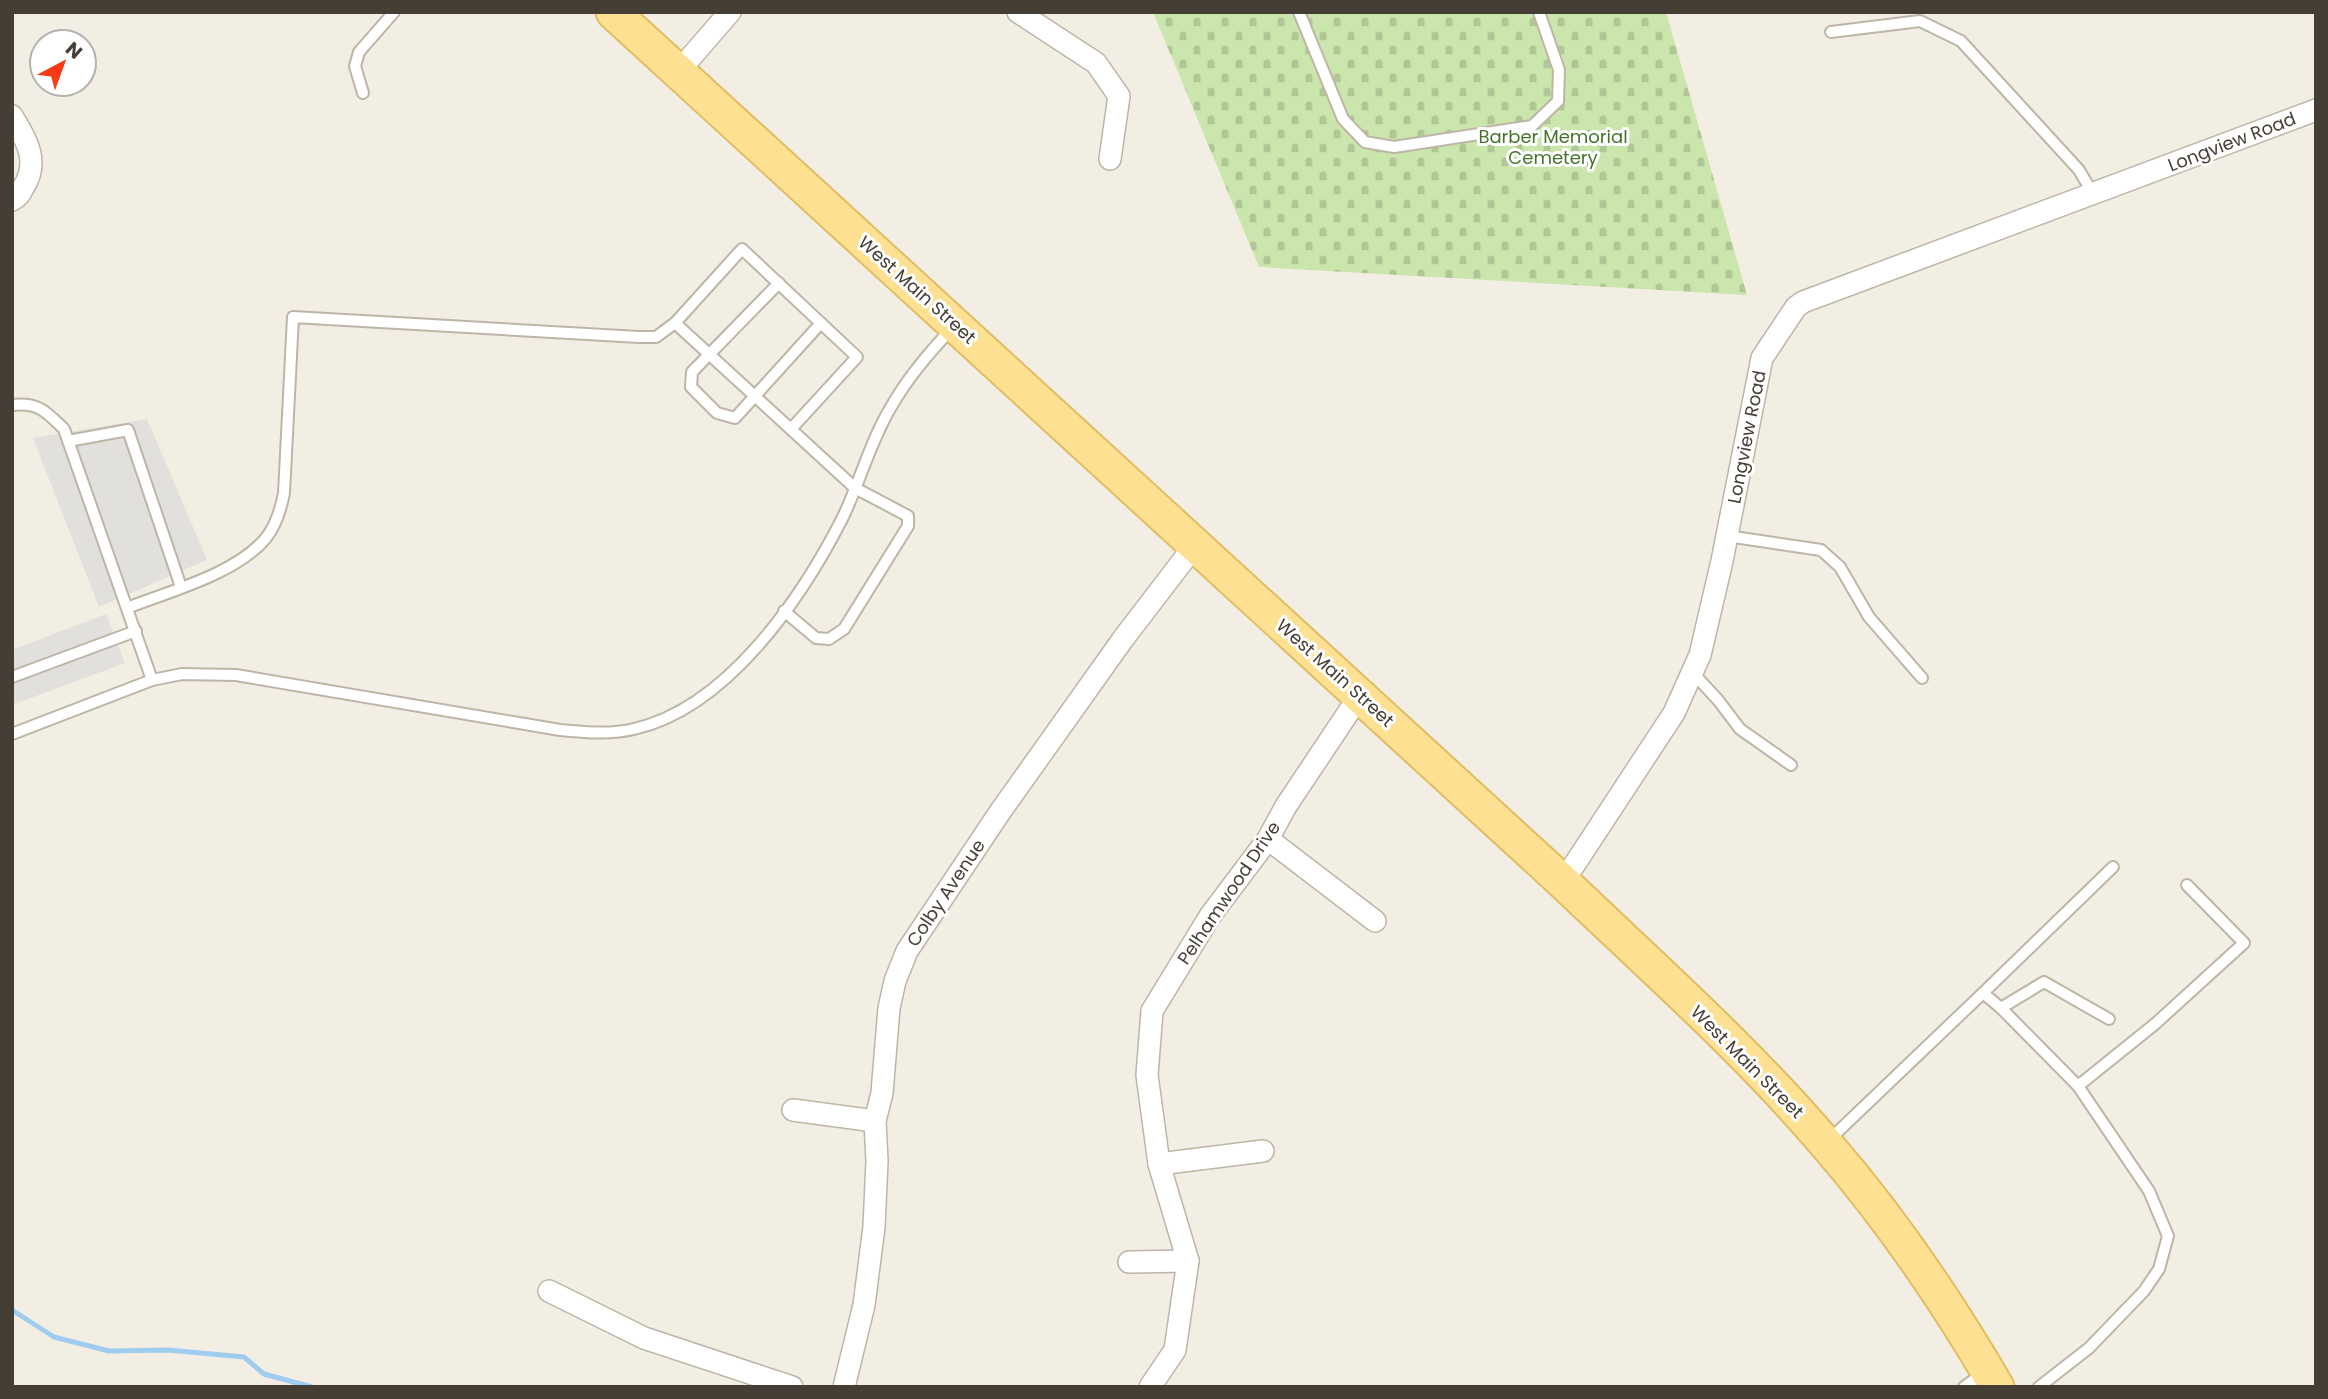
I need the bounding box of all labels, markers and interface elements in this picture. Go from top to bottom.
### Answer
north arrow [28,28,98,98]
text: N [60,36,88,65]
street label: Longview Road [2164,106,2299,177]
park label: Barber Memorial Cemetery [1478,124,1628,170]
street label: West Main Street [853,230,982,349]
street label: Longview Road [1721,368,1772,506]
street label: West Main Street [1271,613,1400,732]
street label: Pelhamwood Drive [1171,816,1286,969]
street label: Colby Avenue [900,834,991,951]
street label: West Main Street [1685,1000,1809,1124]

